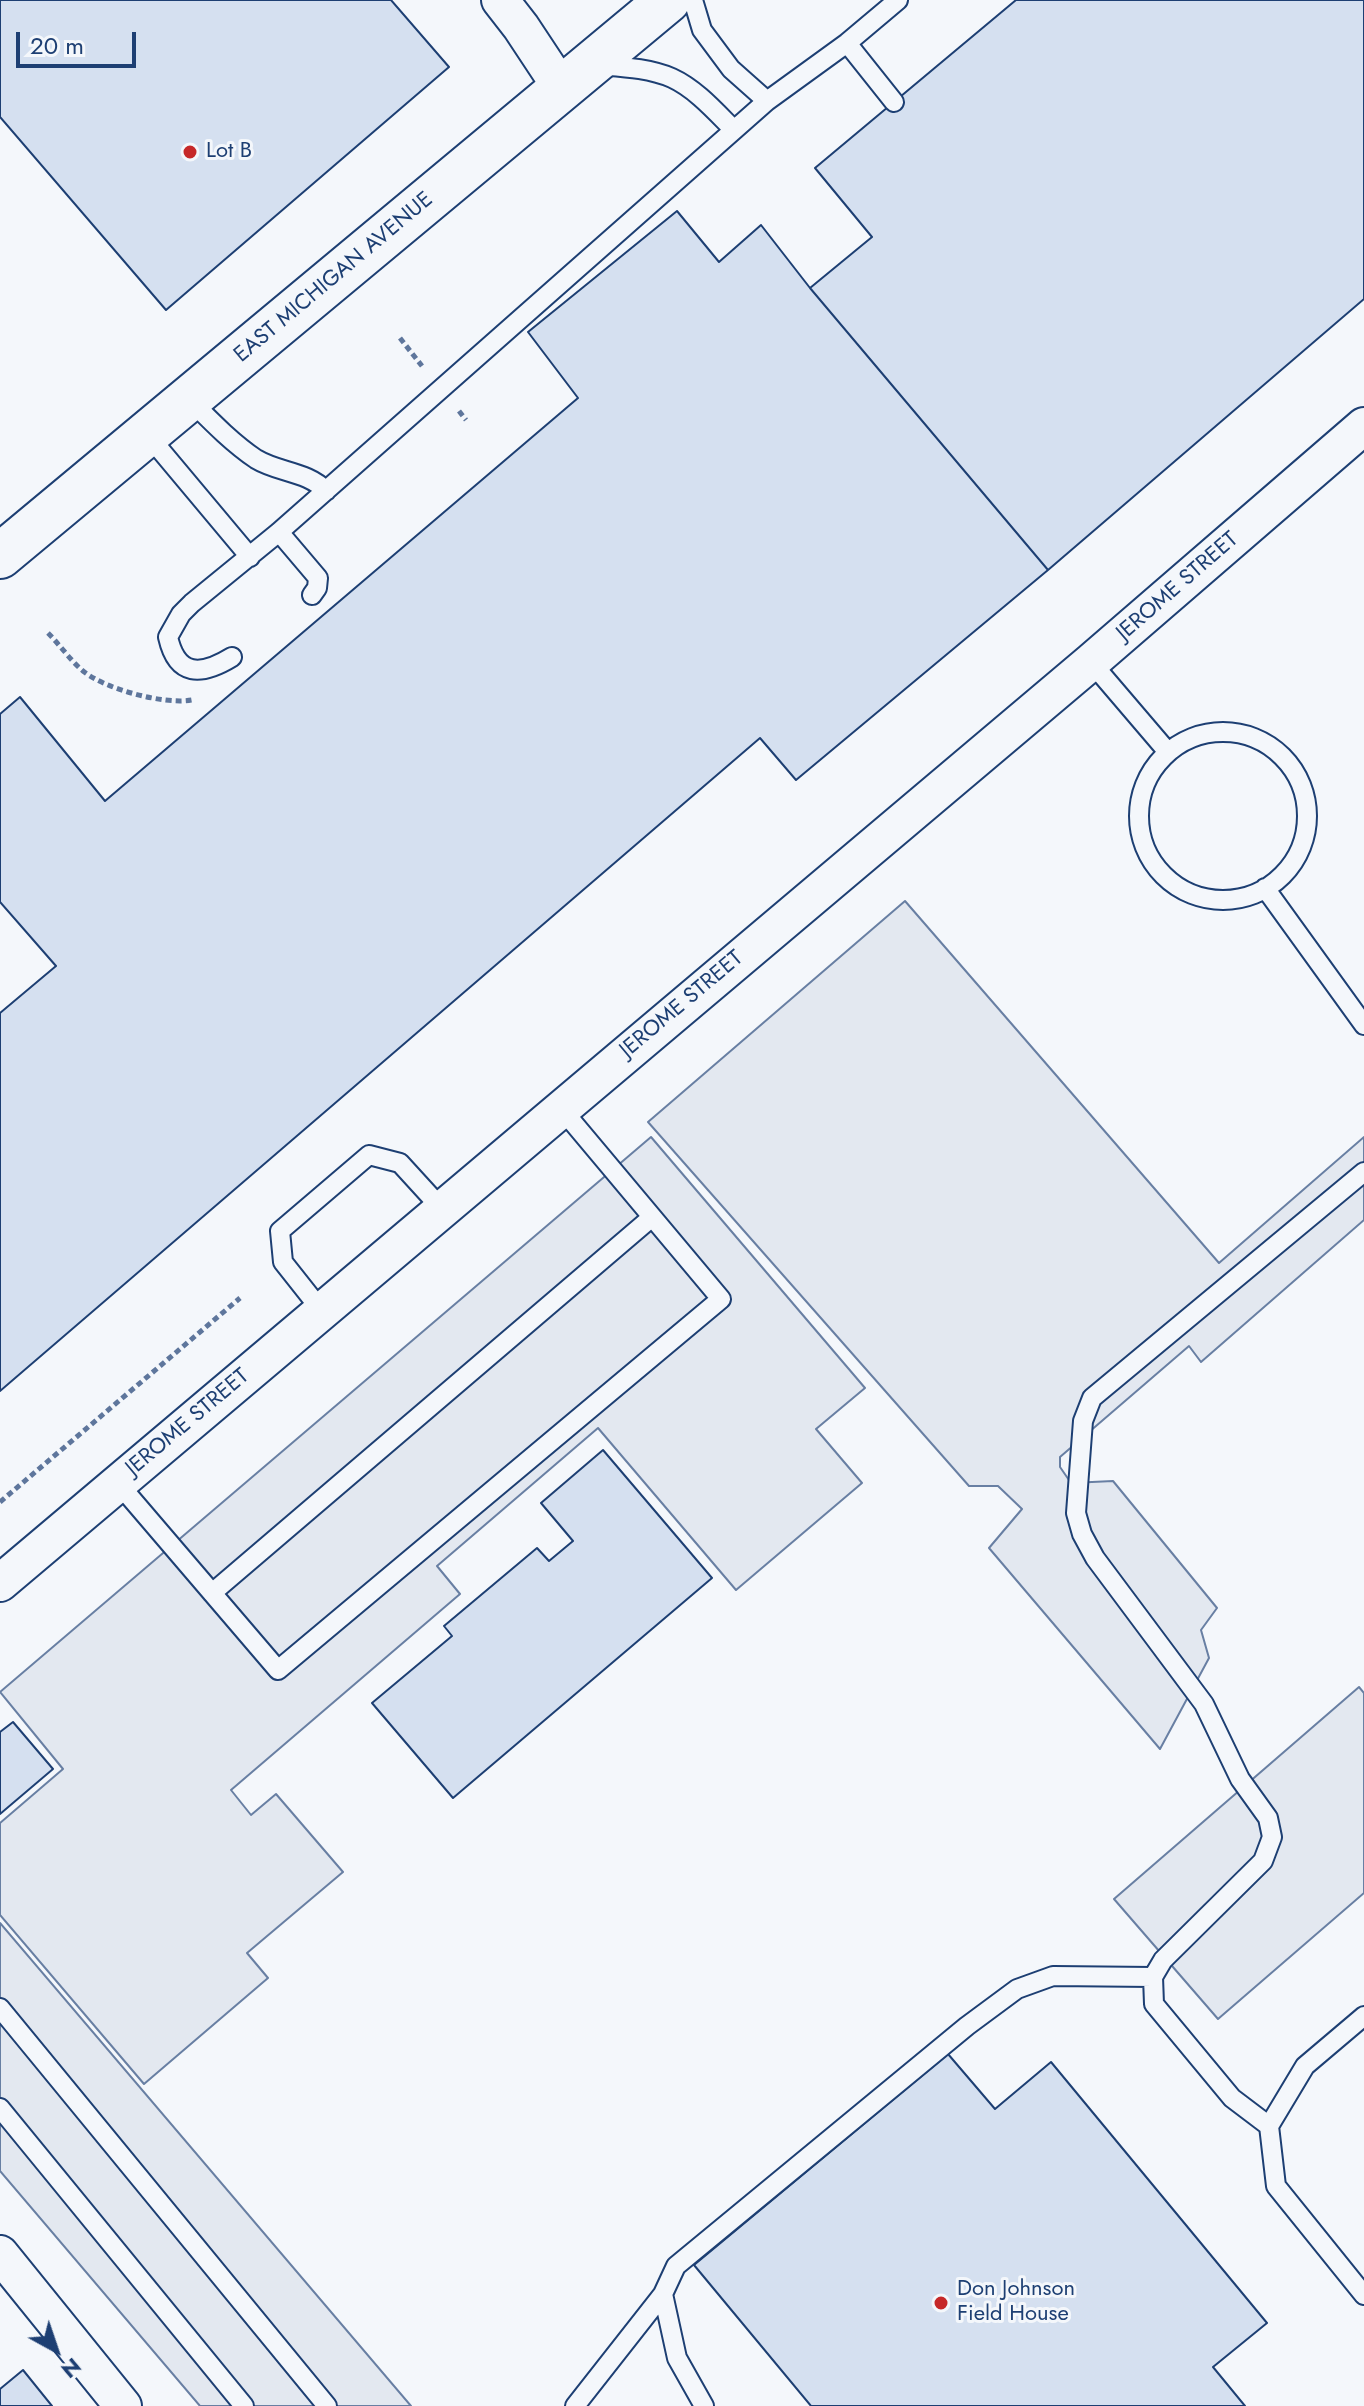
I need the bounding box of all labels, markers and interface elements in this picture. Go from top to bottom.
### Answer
scale bar [20,16,140,66]
text: 20 m [30,28,84,63]
place label: Lot B [206,139,252,165]
marker: Lot B [181,143,199,161]
street label: EAST MICHIGAN AVENUE [229,187,439,369]
street label: JEROME STREET [1112,527,1244,647]
street label: JEROME STREET [615,946,749,1064]
street label: JEROME STREET [121,1364,255,1482]
place label: Don Johnson Field House [957,2277,1075,2328]
marker: Don Johnson Field House [932,2294,950,2312]
north arrow [16,2310,96,2390]
text: N [54,2351,88,2386]

